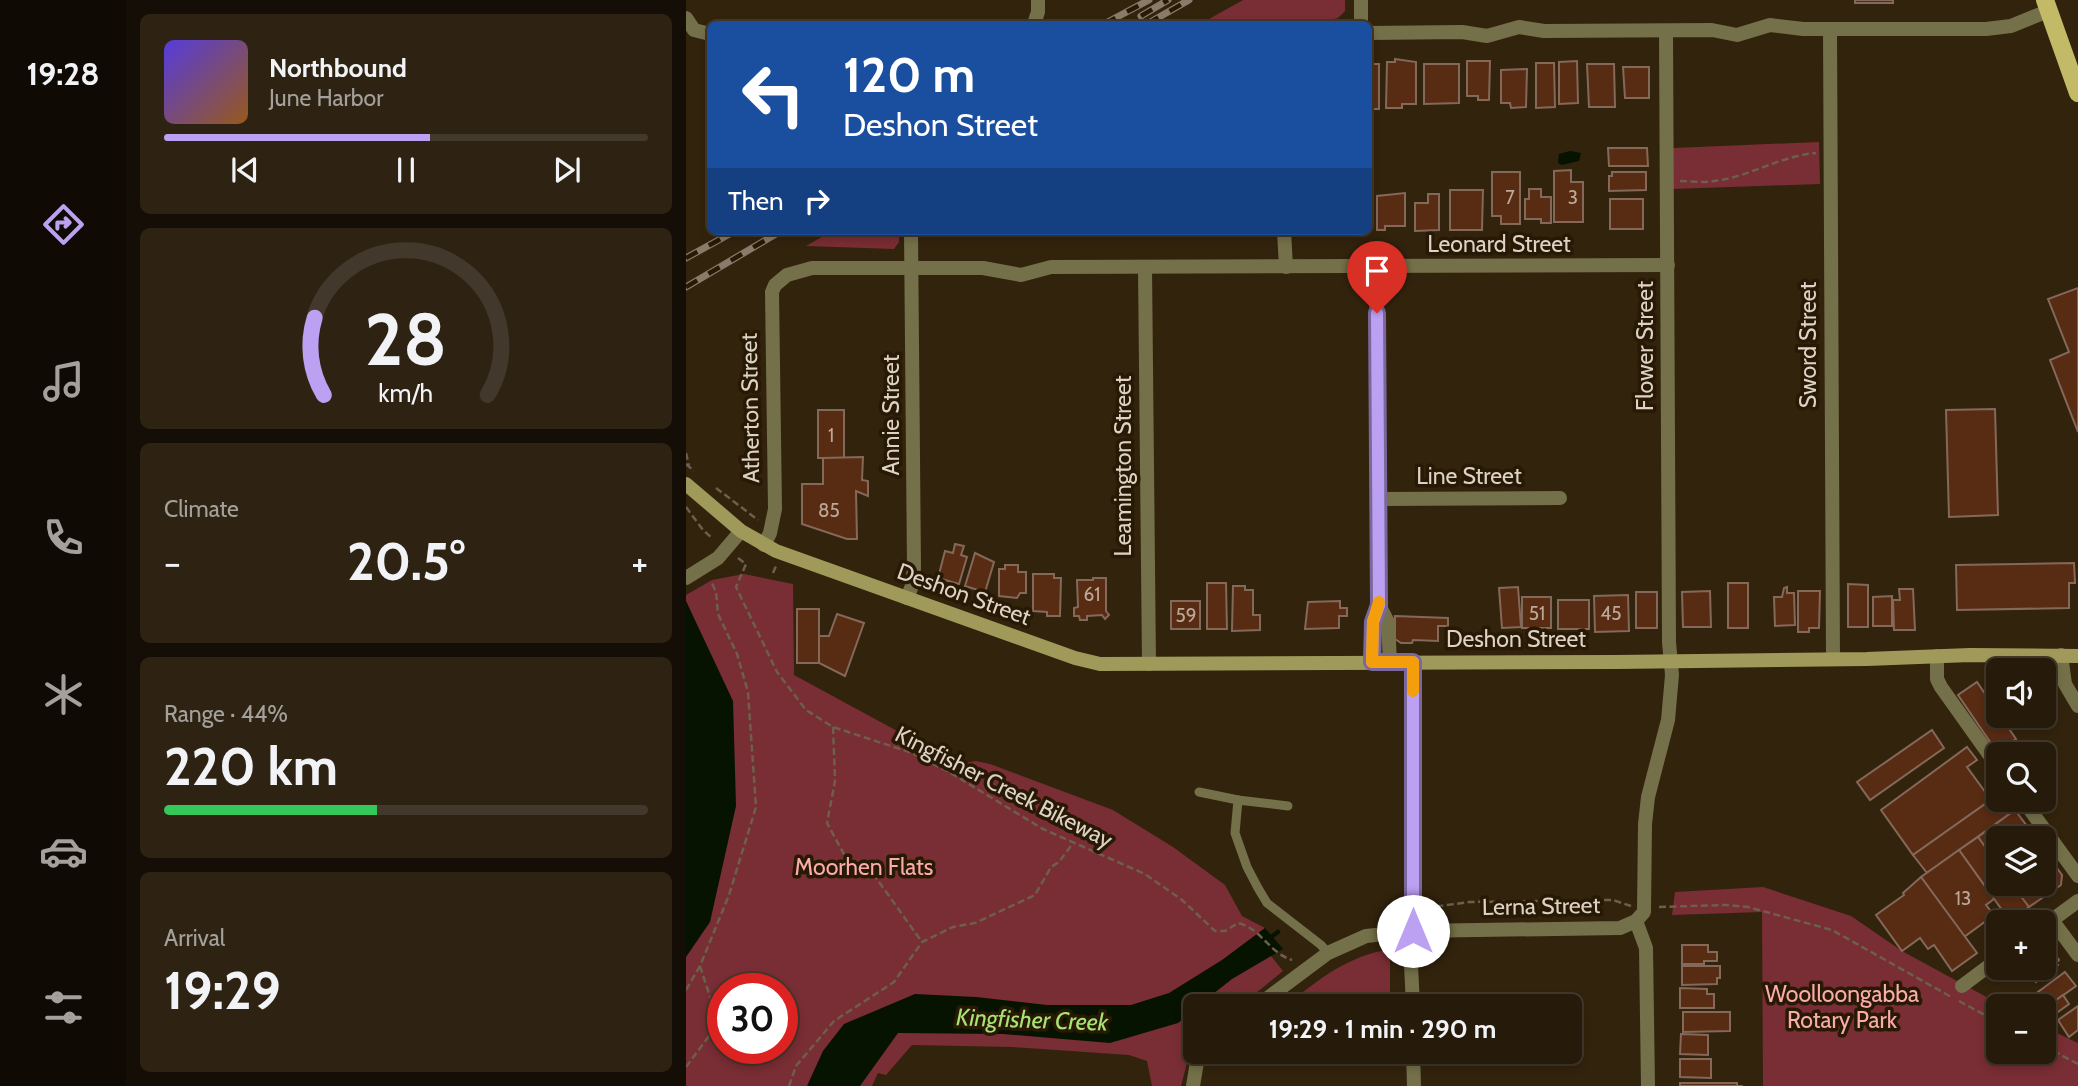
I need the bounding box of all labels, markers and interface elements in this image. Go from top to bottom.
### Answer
text: 120 m [843,45,975,104]
icon: left [728,49,819,140]
text: Northbound [269,52,407,84]
text: 19:28 [26,54,100,93]
text: June Harbor [269,84,383,112]
text: Deshon Street [843,105,1038,144]
icon: previous [226,151,264,189]
icon: pause [387,151,425,189]
icon: next [548,151,586,189]
icon: right [798,182,836,220]
text: Then [728,185,784,217]
house number: 7 [1505,186,1515,209]
house number: 3 [1568,186,1578,209]
icon: directions [39,200,88,249]
street label: Leonard Street [1427,230,1571,258]
pin [1347,241,1407,313]
icon: arrive [1358,252,1396,290]
street label: Flower Street [1631,281,1659,411]
street label: Sword Street [1794,282,1822,408]
text: 28 [365,295,447,383]
street label: Atherton Street [735,332,765,483]
street label: Annie Street [877,354,905,475]
icon: music [39,357,88,406]
street label: Leamington Street [1109,375,1137,556]
text: km/h [379,377,433,407]
house number: 1 [828,424,834,447]
street label: Line Street [1416,462,1522,490]
text: Climate [164,495,239,523]
house number: 85 [818,499,840,522]
icon: phone [39,513,88,562]
text: 20.5° [347,530,465,593]
text: − [164,539,181,586]
text: + [631,539,648,586]
street label: Deshon Street [893,557,1035,631]
house number: 61 [1084,583,1100,606]
house number: 51 [1529,602,1545,625]
house number: 45 [1600,602,1622,625]
house number: 59 [1175,604,1197,627]
street label: Deshon Street [1446,625,1586,653]
map controls [1986,658,2056,1064]
button: sound [1986,658,2056,728]
icon: climate [39,670,88,719]
text: Range · 44% [164,700,288,728]
street label: Kingfisher Creek Bikeway [891,720,1118,854]
text: 220 km [164,735,338,798]
button: search [1986,742,2056,812]
button: layers [1986,826,2056,896]
icon: car [39,827,88,876]
park label: Moorhen Flats [795,853,933,881]
house number: 13 [1955,887,1971,910]
street label: Lerna Street [1481,891,1601,921]
position arrow [1376,894,1450,968]
button: + [1986,910,2056,980]
text: Arrival [164,924,225,952]
text: 19:29 [164,959,281,1022]
speed limit sign: 30 [707,973,798,1064]
park label: Woolloongabba Rotary Park [1765,980,1919,1034]
icon: filters [39,983,88,1032]
button: − [1986,994,2056,1064]
water label: Kingfisher Creek [956,1002,1109,1037]
text: 19:29 · 1 min · 290 m [1269,1013,1496,1045]

